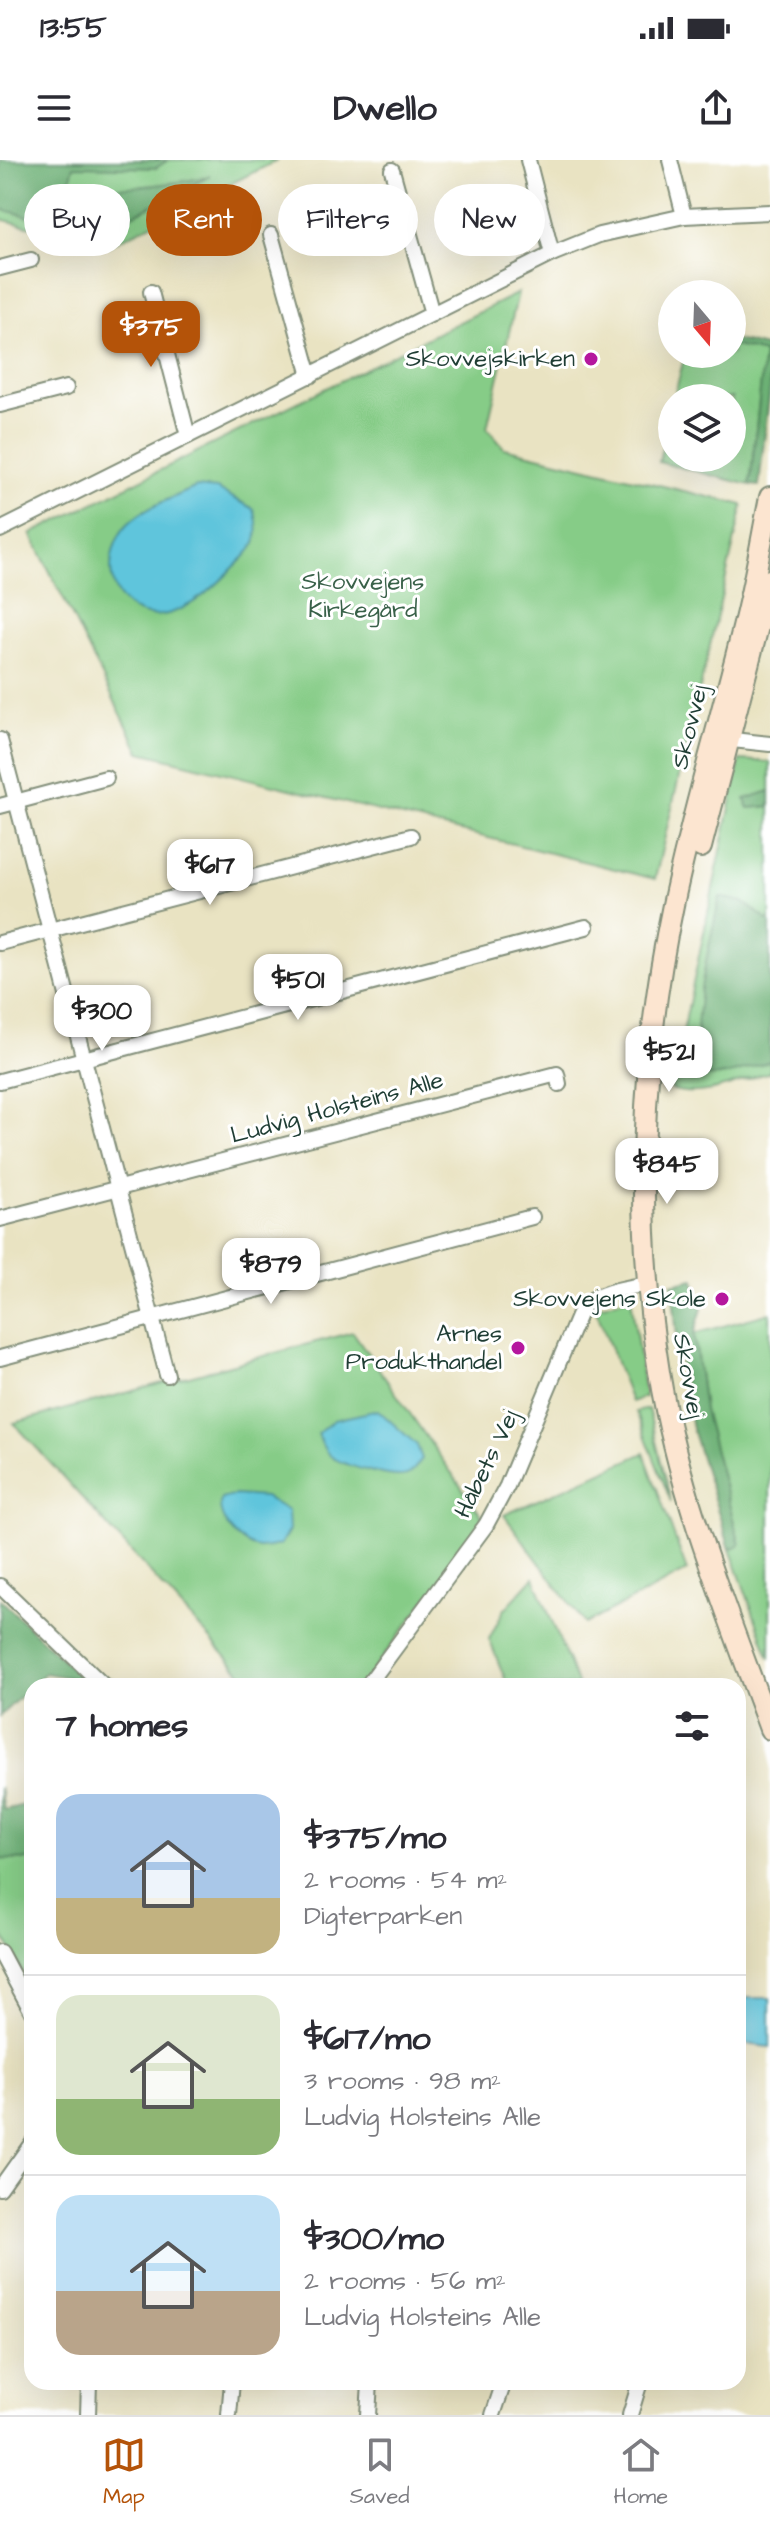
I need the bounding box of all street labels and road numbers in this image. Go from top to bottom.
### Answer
street label: Skovvej [663,681,717,773]
street label: Ludvig Holsteins Alle [227,1063,447,1154]
street label: Skovvej [664,1331,712,1422]
street label: Håbets Vej [446,1403,528,1524]

